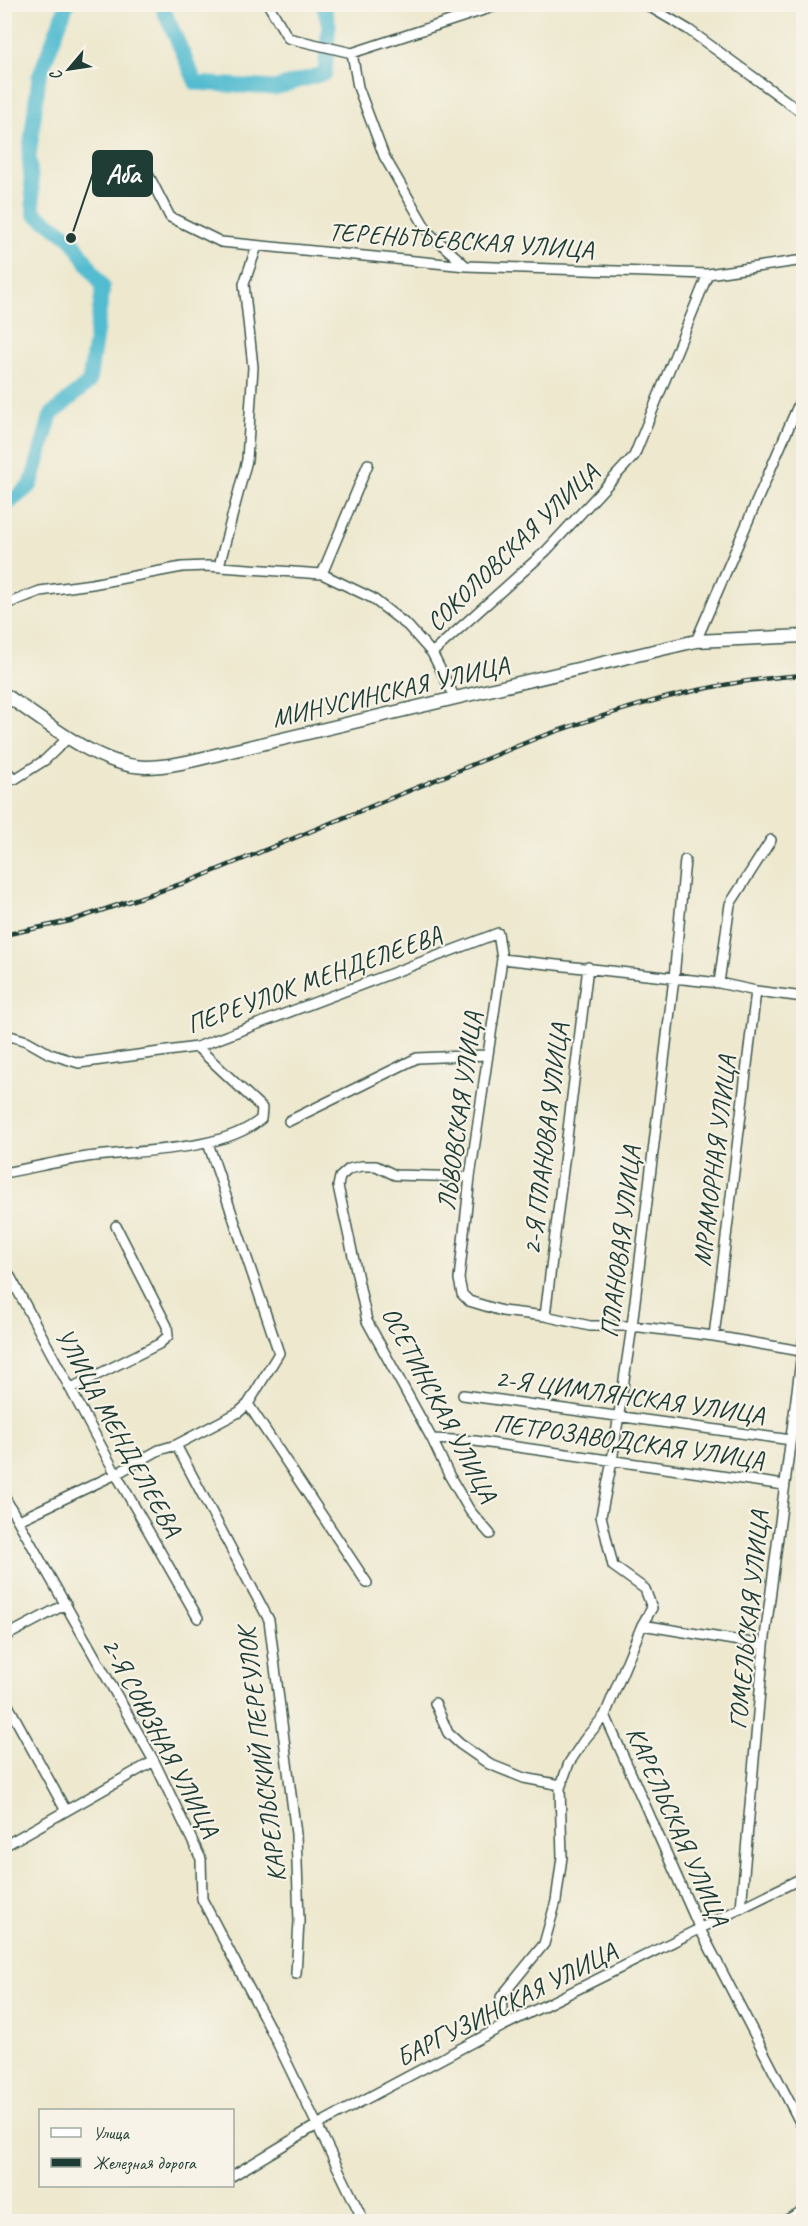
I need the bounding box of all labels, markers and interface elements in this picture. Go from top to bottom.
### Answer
north arrow [39,39,99,99]
text: С [45,66,67,84]
callout: Аба [93,151,152,196]
text: Аба [106,157,142,191]
street label: ТЕРЕНЬТЬЕВСКАЯ УЛИЦА [328,215,595,266]
street label: СОКОЛОВСКАЯ УЛИЦА [419,456,606,638]
street label: МИНУСИНСКАЯ УЛИЦА [269,648,513,735]
street label: ПЕРЕУЛОК МЕНДЕЛЕЕВА [182,918,447,1041]
street label: ЛЬВОВСКАЯ УЛИЦА [429,1009,490,1212]
street label: 2-Я ПЛАНОВАЯ УЛИЦА [515,1021,576,1257]
street label: МРАМОРНАЯ УЛИЦА [685,1052,744,1268]
street label: ПЛАНОВАЯ УЛИЦА [592,1143,649,1340]
street label: ОСЕТИНСКАЯ УЛИЦА [374,1301,505,1508]
street label: УЛИЦА МЕНДЕЛЕЕВА [48,1323,190,1543]
street label: 2-Я ЦИМЛЯНСКАЯ УЛИЦА [493,1361,767,1432]
street label: ПЕТРОЗАВОДСКАЯ УЛИЦА [492,1406,767,1477]
street label: ГОМЕЛЬСКАЯ УЛИЦА [721,1508,777,1731]
street label: КАРЕЛЬСКИЙ ПЕРЕУЛОК [229,1621,293,1884]
street label: 2-Я СОЮЗНАЯ УЛИЦА [94,1632,227,1843]
street label: КАРЕЛЬСКАЯ УЛИЦА [619,1721,737,1933]
street label: БАРГУЗИНСКАЯ УЛИЦА [390,1934,623,2074]
legend [39,2109,234,2187]
text: Улица [93,2122,130,2144]
text: Железная дорога [93,2152,197,2175]

